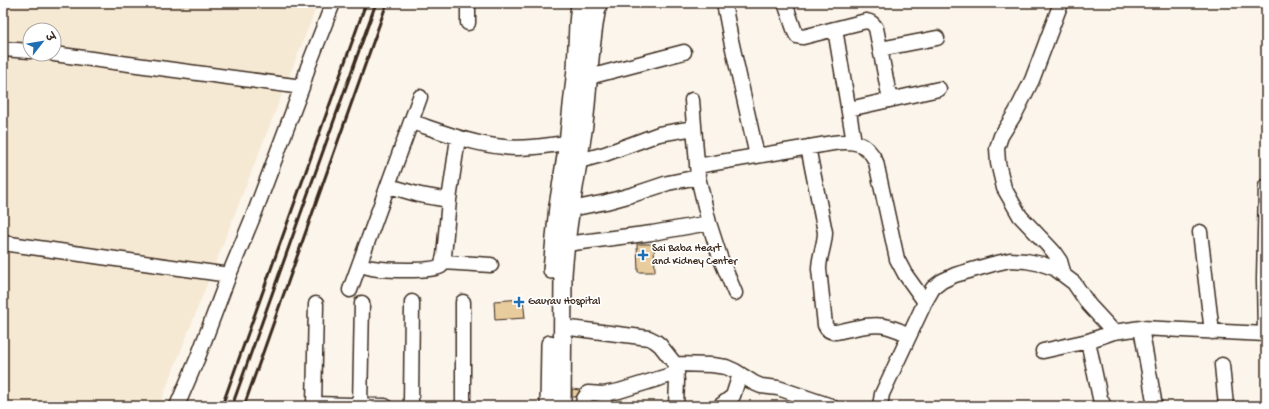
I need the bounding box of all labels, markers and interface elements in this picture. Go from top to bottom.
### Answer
north arrow [22,22,62,62]
text: उ [41,30,58,46]
place label: Sai Baba Heart and Kidney Center [652,243,738,268]
marker: Sai Baba Heart and Kidney Center [637,249,649,261]
marker: Gaurav Hospital [513,296,525,308]
place label: Gaurav Hospital [528,296,601,308]

